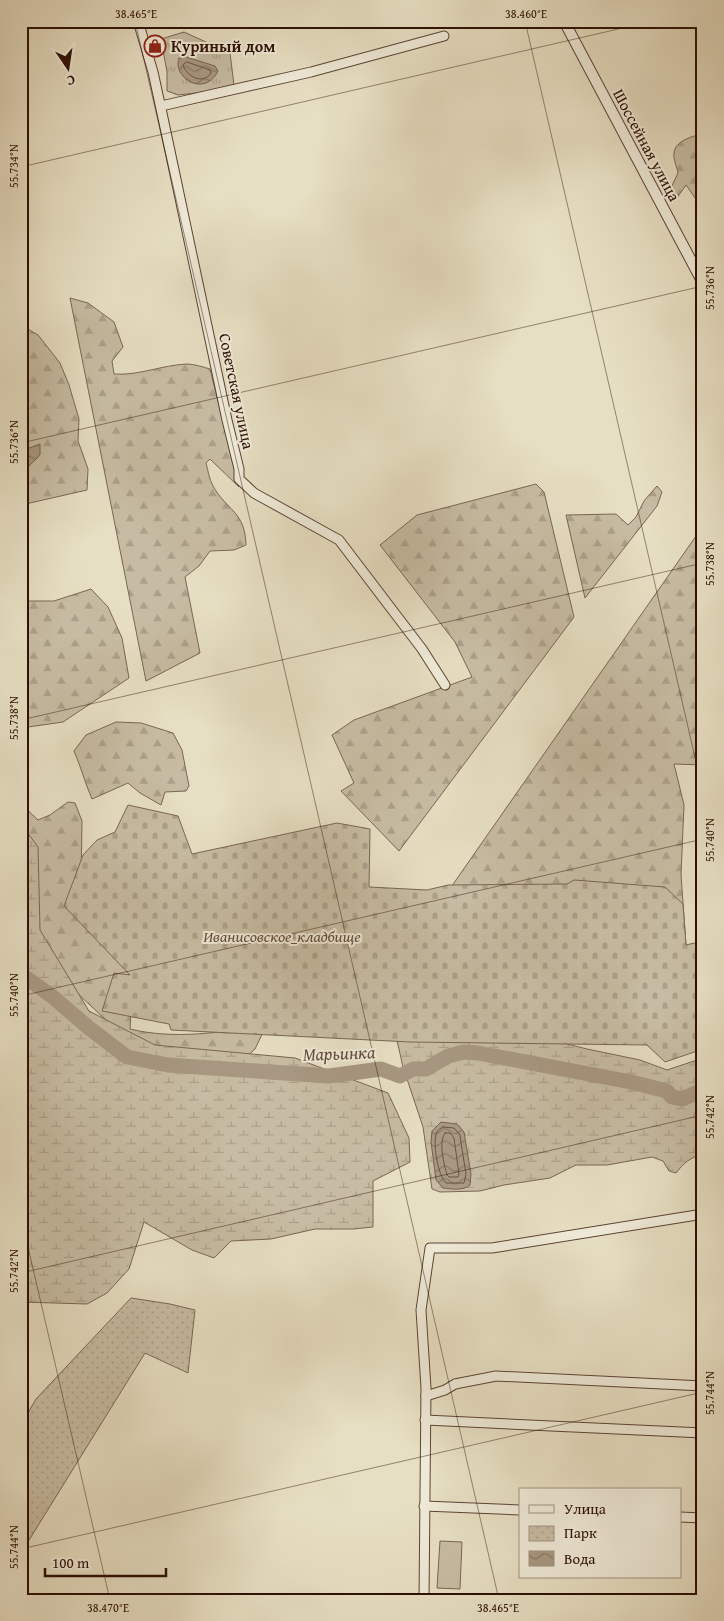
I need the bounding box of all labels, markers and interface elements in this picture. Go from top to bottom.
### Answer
text: 38.465°E [115,5,157,22]
text: 38.460°E [505,5,547,22]
shop icon: Куриный дом [143,34,167,58]
place label: Куриный дом [171,34,275,58]
north arrow [42,42,92,92]
text: С [65,70,77,91]
street label: Шоссейная улица [607,84,687,206]
text: 55.734°N [5,144,22,188]
text: 55.736°N [701,266,718,310]
street label: Советская улица [213,331,261,451]
text: 55.736°N [5,420,22,464]
text: 55.738°N [701,542,718,586]
text: 55.738°N [5,696,22,740]
text: 55.740°N [701,818,718,862]
park label: Иванисовское_кладбище [203,924,361,948]
text: 55.740°N [5,973,22,1017]
water label: Марьинка [302,1038,377,1068]
text: 55.742°N [701,1095,718,1139]
text: 55.742°N [5,1249,22,1293]
text: 55.744°N [701,1371,718,1415]
legend [519,1488,682,1578]
text: Улица [564,1498,607,1519]
text: Парк [564,1522,597,1543]
text: 55.744°N [5,1525,22,1569]
scale bar [45,1546,166,1578]
text: Вода [564,1548,596,1569]
text: 100 m [52,1552,90,1573]
text: 38.470°E [87,1599,129,1616]
text: 38.465°E [477,1599,519,1616]

